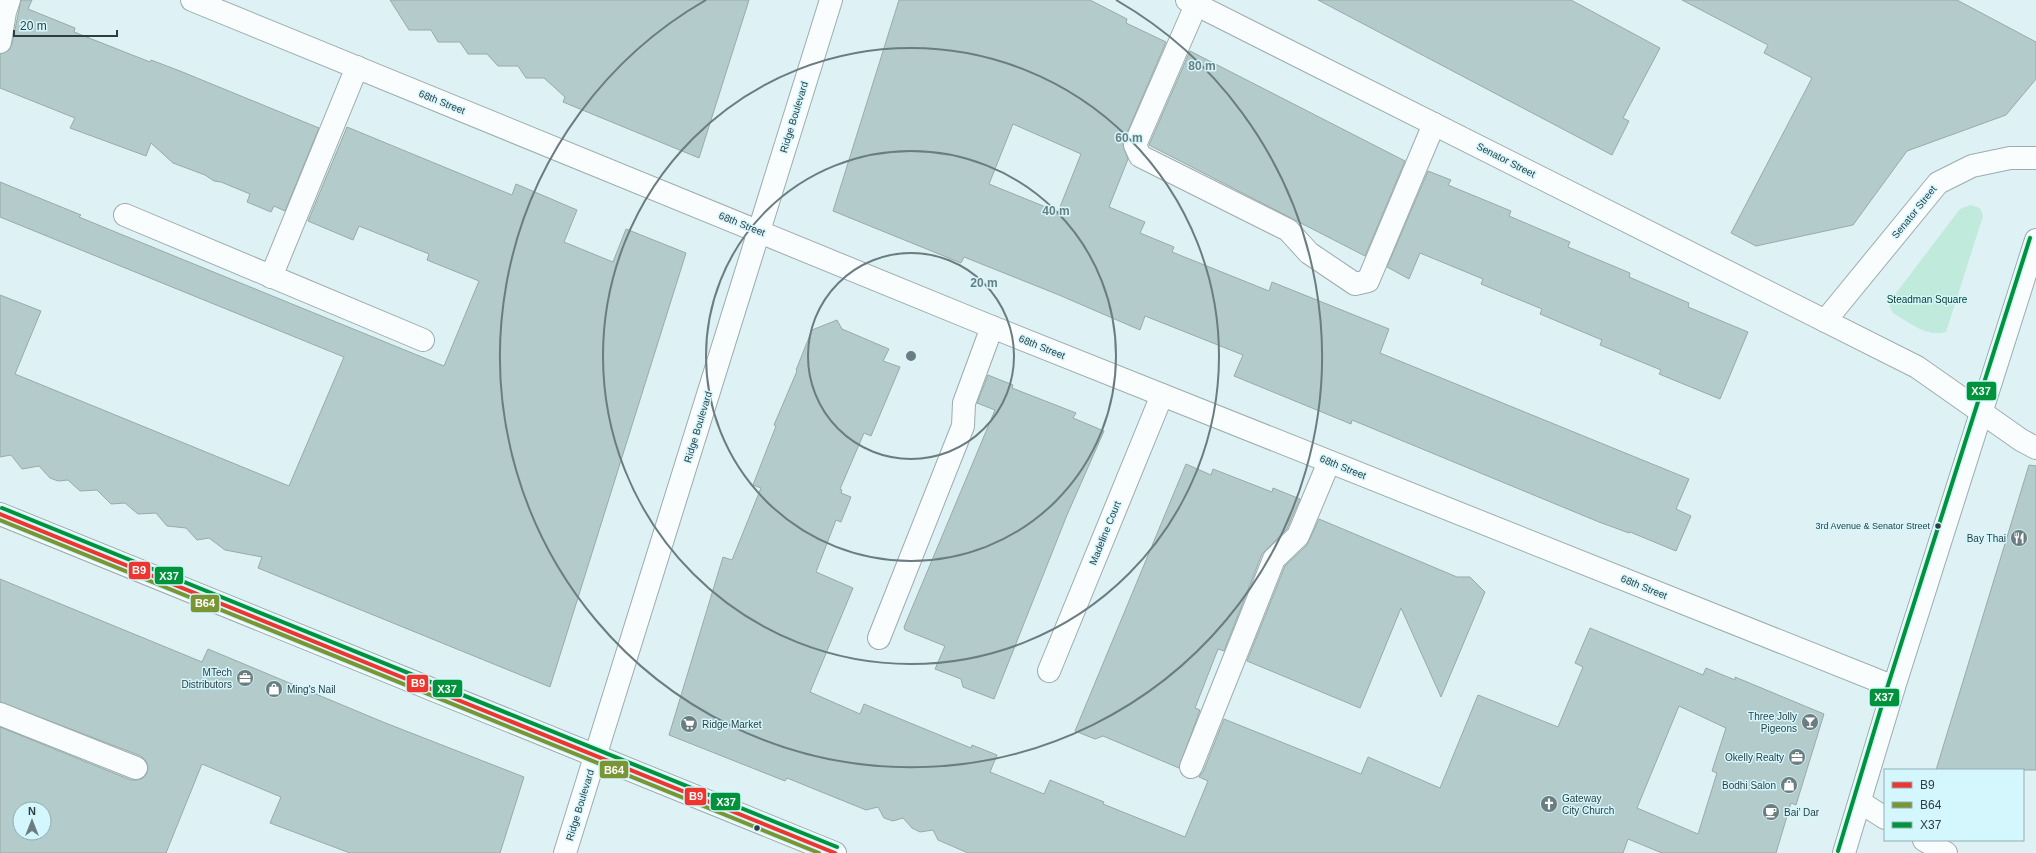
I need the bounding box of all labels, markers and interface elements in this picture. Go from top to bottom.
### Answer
scale bar [14,12,117,38]
text: 20 m [20,19,47,33]
text: 80 m [1188,59,1216,73]
street label: Ridge Boulevard [778,80,810,154]
street label: 68th Street [417,88,467,116]
text: 60 m [1115,131,1143,145]
street label: Senator Street [1475,140,1537,180]
street label: Senator Street [1889,183,1939,241]
text: 40 m [1042,204,1070,218]
street label: 68th Street [717,210,767,238]
text: 20 m [970,276,998,290]
park label: Steadman Square [1887,294,1968,305]
street label: 68th Street [1017,333,1067,361]
centre of rings [904,349,918,363]
line badge: X37 [1966,381,1997,401]
text: X37 [1971,385,1991,397]
street label: Ridge Boulevard [682,390,714,464]
street label: 68th Street [1318,453,1368,481]
street label: Madeline Court [1087,499,1123,566]
place label: 3rd Avenue & Senator Street [1816,521,1930,531]
marker: 3rd Avenue & Senator Street [1933,521,1943,531]
restaurant icon: Bay Thai [2009,528,2029,548]
place label: Bay Thai [1967,533,2006,544]
line badge: B9 [128,561,151,580]
text: B9 [132,564,146,576]
line badge: X37 [154,566,184,585]
text: X37 [159,570,179,582]
street label: 68th Street [1619,573,1669,601]
line badge: B64 [190,594,220,613]
text: B64 [195,597,216,609]
place label: MTech Distributors [181,667,232,690]
office icon: MTech Distributors [235,668,255,688]
line badge: B9 [406,674,429,693]
text: B9 [411,677,425,689]
shop icon: Ming's Nail [264,679,284,699]
line badge: X37 [432,679,463,698]
text: X37 [437,683,457,695]
place label: Ming's Nail [287,684,336,695]
line badge: X37 [1869,688,1900,707]
text: X37 [1874,691,1894,703]
place label: Three Jolly Pigeons [1748,711,1797,734]
bar icon: Three Jolly Pigeons [1800,712,1820,732]
supermarket icon: Ridge Market [679,714,699,734]
place label: Ridge Market [702,719,762,730]
office icon: Okelly Realty [1787,747,1807,767]
place label: Okelly Realty [1725,752,1784,763]
line badge: B64 [599,760,629,779]
text: B64 [604,764,625,776]
street label: Ridge Boulevard [564,768,596,842]
legend [1884,769,2024,841]
shop icon: Bodhi Salon [1779,775,1799,795]
text: B9 [1920,778,1935,792]
place label: Bodhi Salon [1722,780,1776,791]
line badge: B9 [684,787,707,806]
text: B9 [689,790,703,802]
line badge: X37 [710,792,741,811]
place label: Gateway City Church [1562,793,1614,816]
church icon: Gateway City Church [1539,794,1559,814]
text: X37 [716,796,736,808]
text: B64 [1920,798,1942,812]
north arrow [12,801,52,841]
cafe icon: Bai’ Dar [1761,802,1781,822]
text: N [28,805,36,817]
place label: Bai’ Dar [1784,807,1820,818]
text: X37 [1920,818,1942,832]
unlabelled marker [752,823,762,833]

